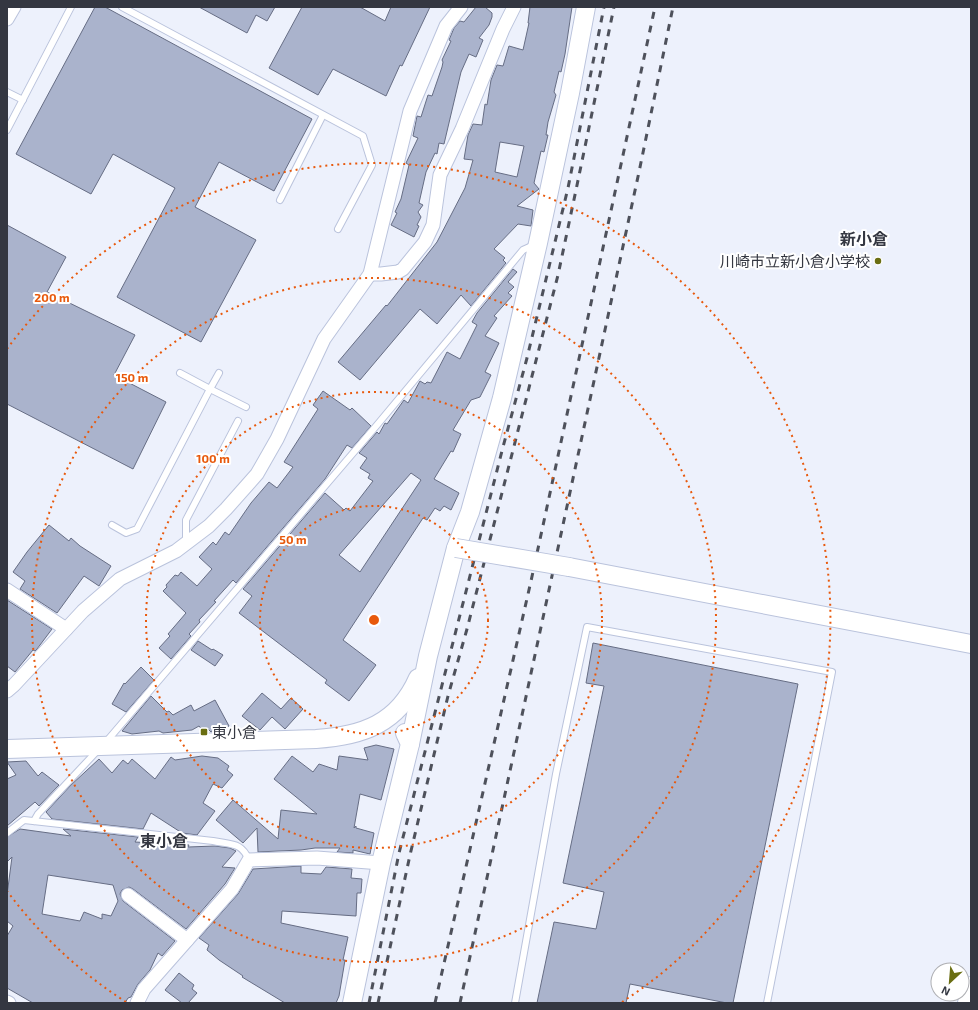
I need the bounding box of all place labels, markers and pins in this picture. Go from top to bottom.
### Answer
place label: 川崎市立新小倉小学校 [720,252,870,270]
marker: 川崎市立新小倉小学校 [873,256,883,266]
centre of rings [367,613,381,627]
place label: 東小倉 [212,723,257,741]
marker: 東小倉 [199,727,209,737]

